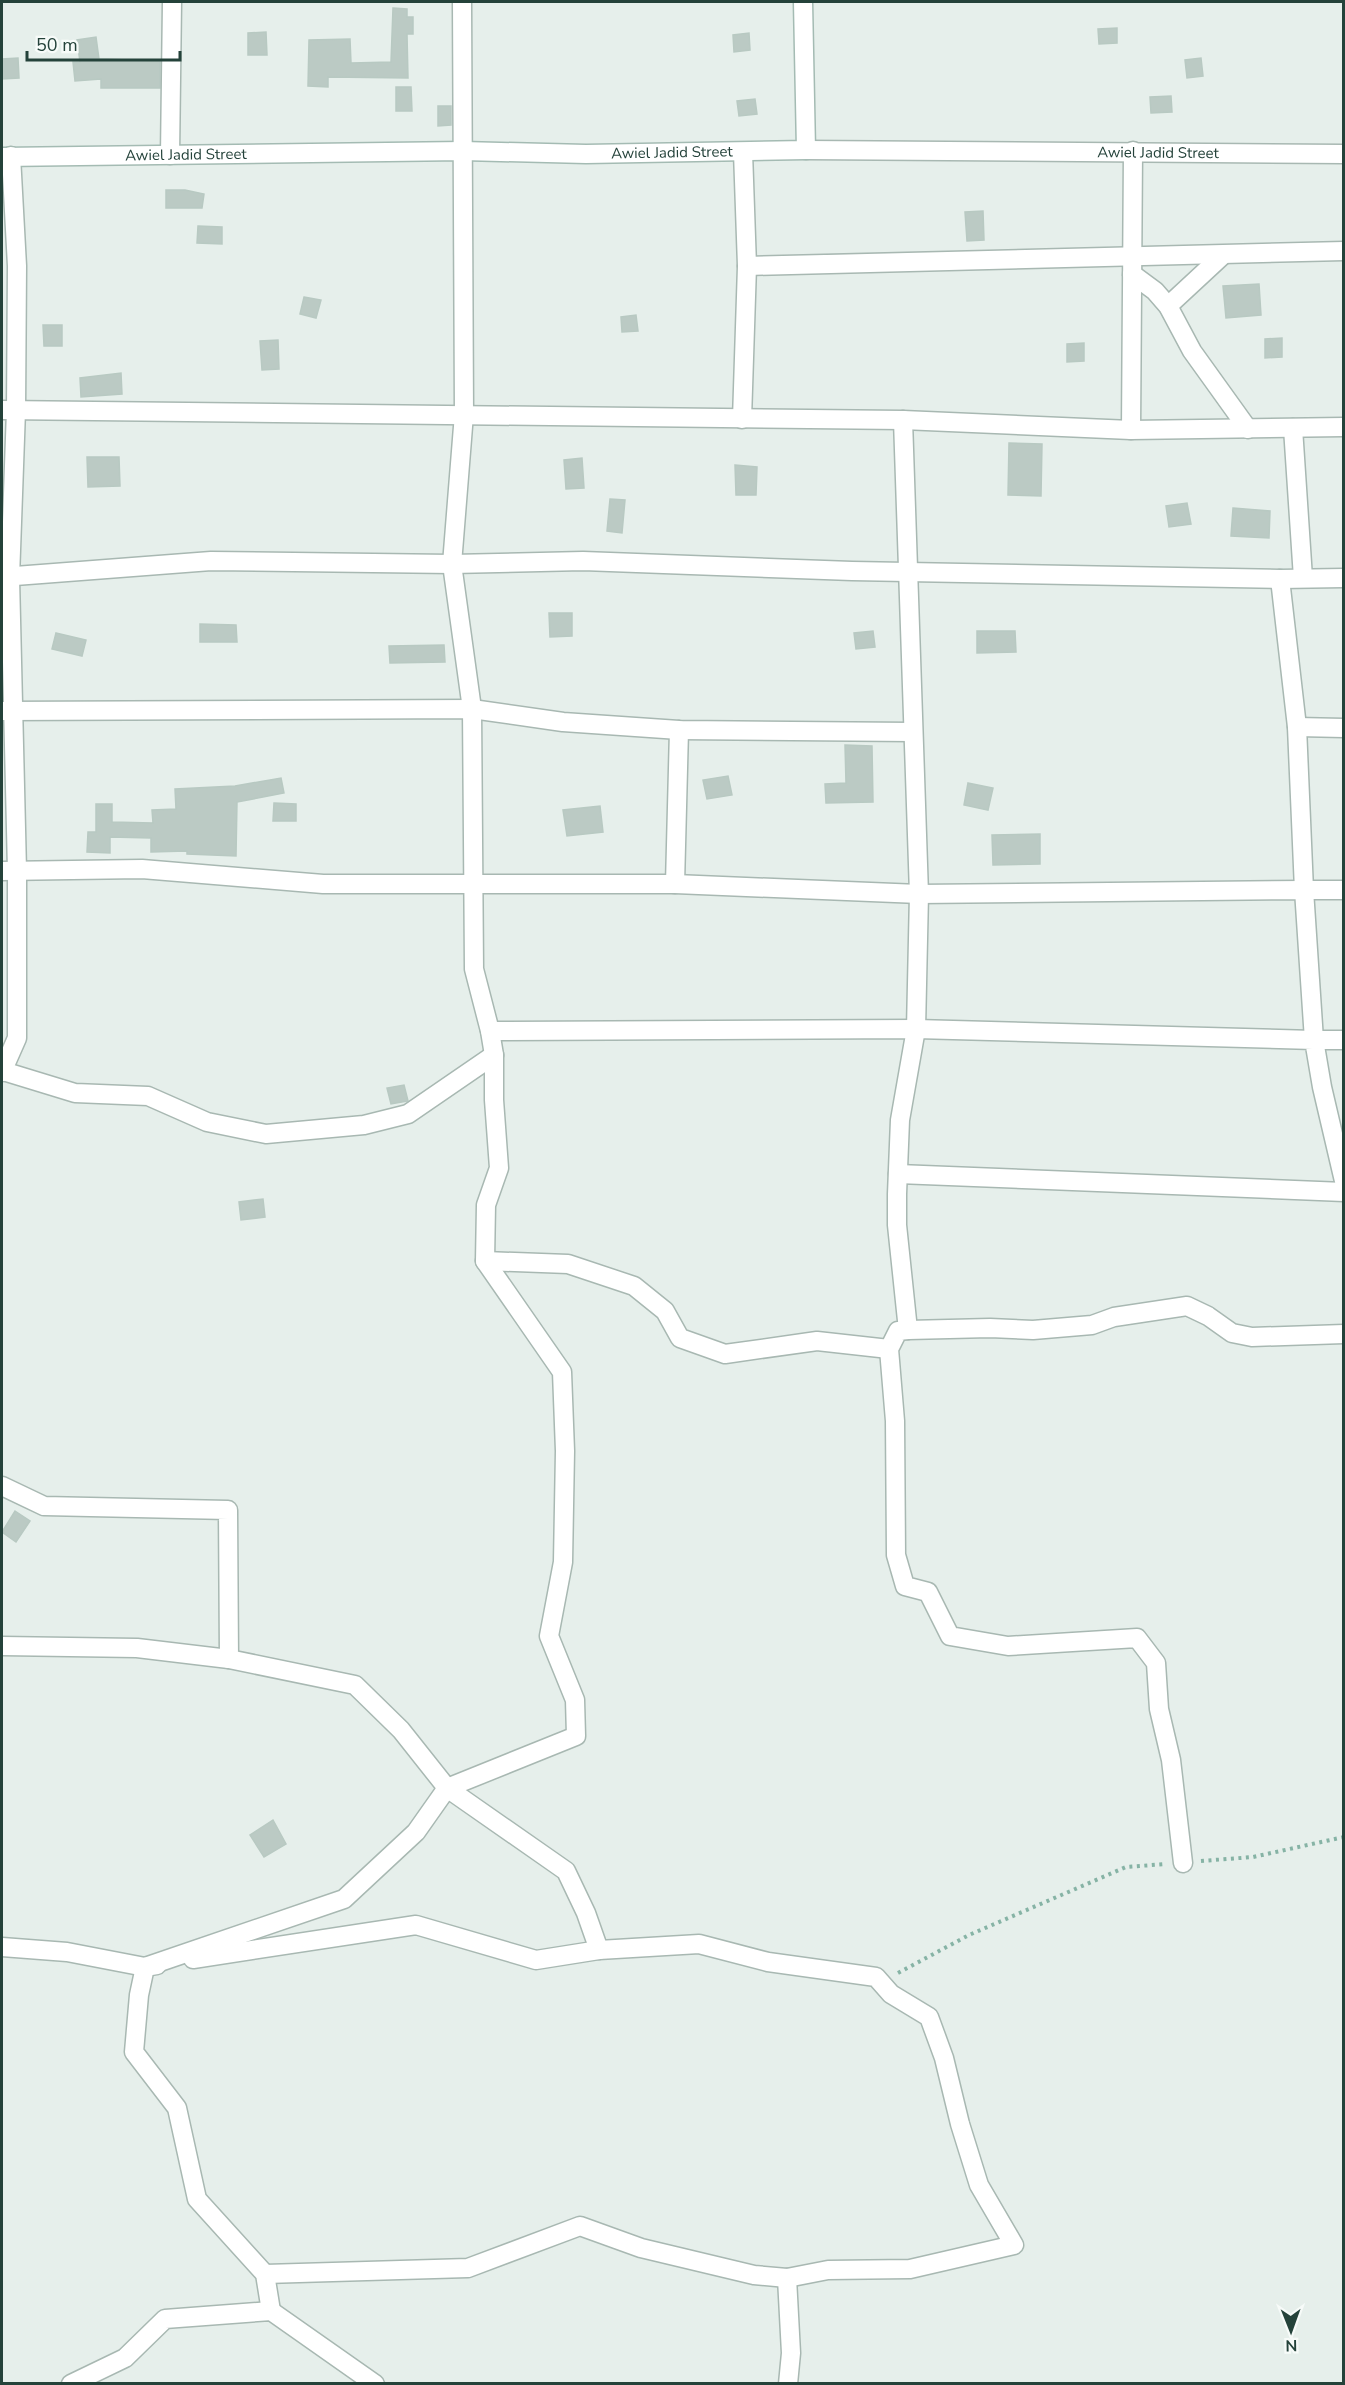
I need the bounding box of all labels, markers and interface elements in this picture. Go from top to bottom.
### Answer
scale bar [27,24,180,62]
text: 50 m [36,33,78,57]
street label: Awiel Jadid Street [611,141,734,164]
street label: Awiel Jadid Street [1097,142,1220,163]
street label: Awiel Jadid Street [125,144,248,165]
north arrow [1261,2301,1321,2361]
text: N [1285,2334,1297,2356]

